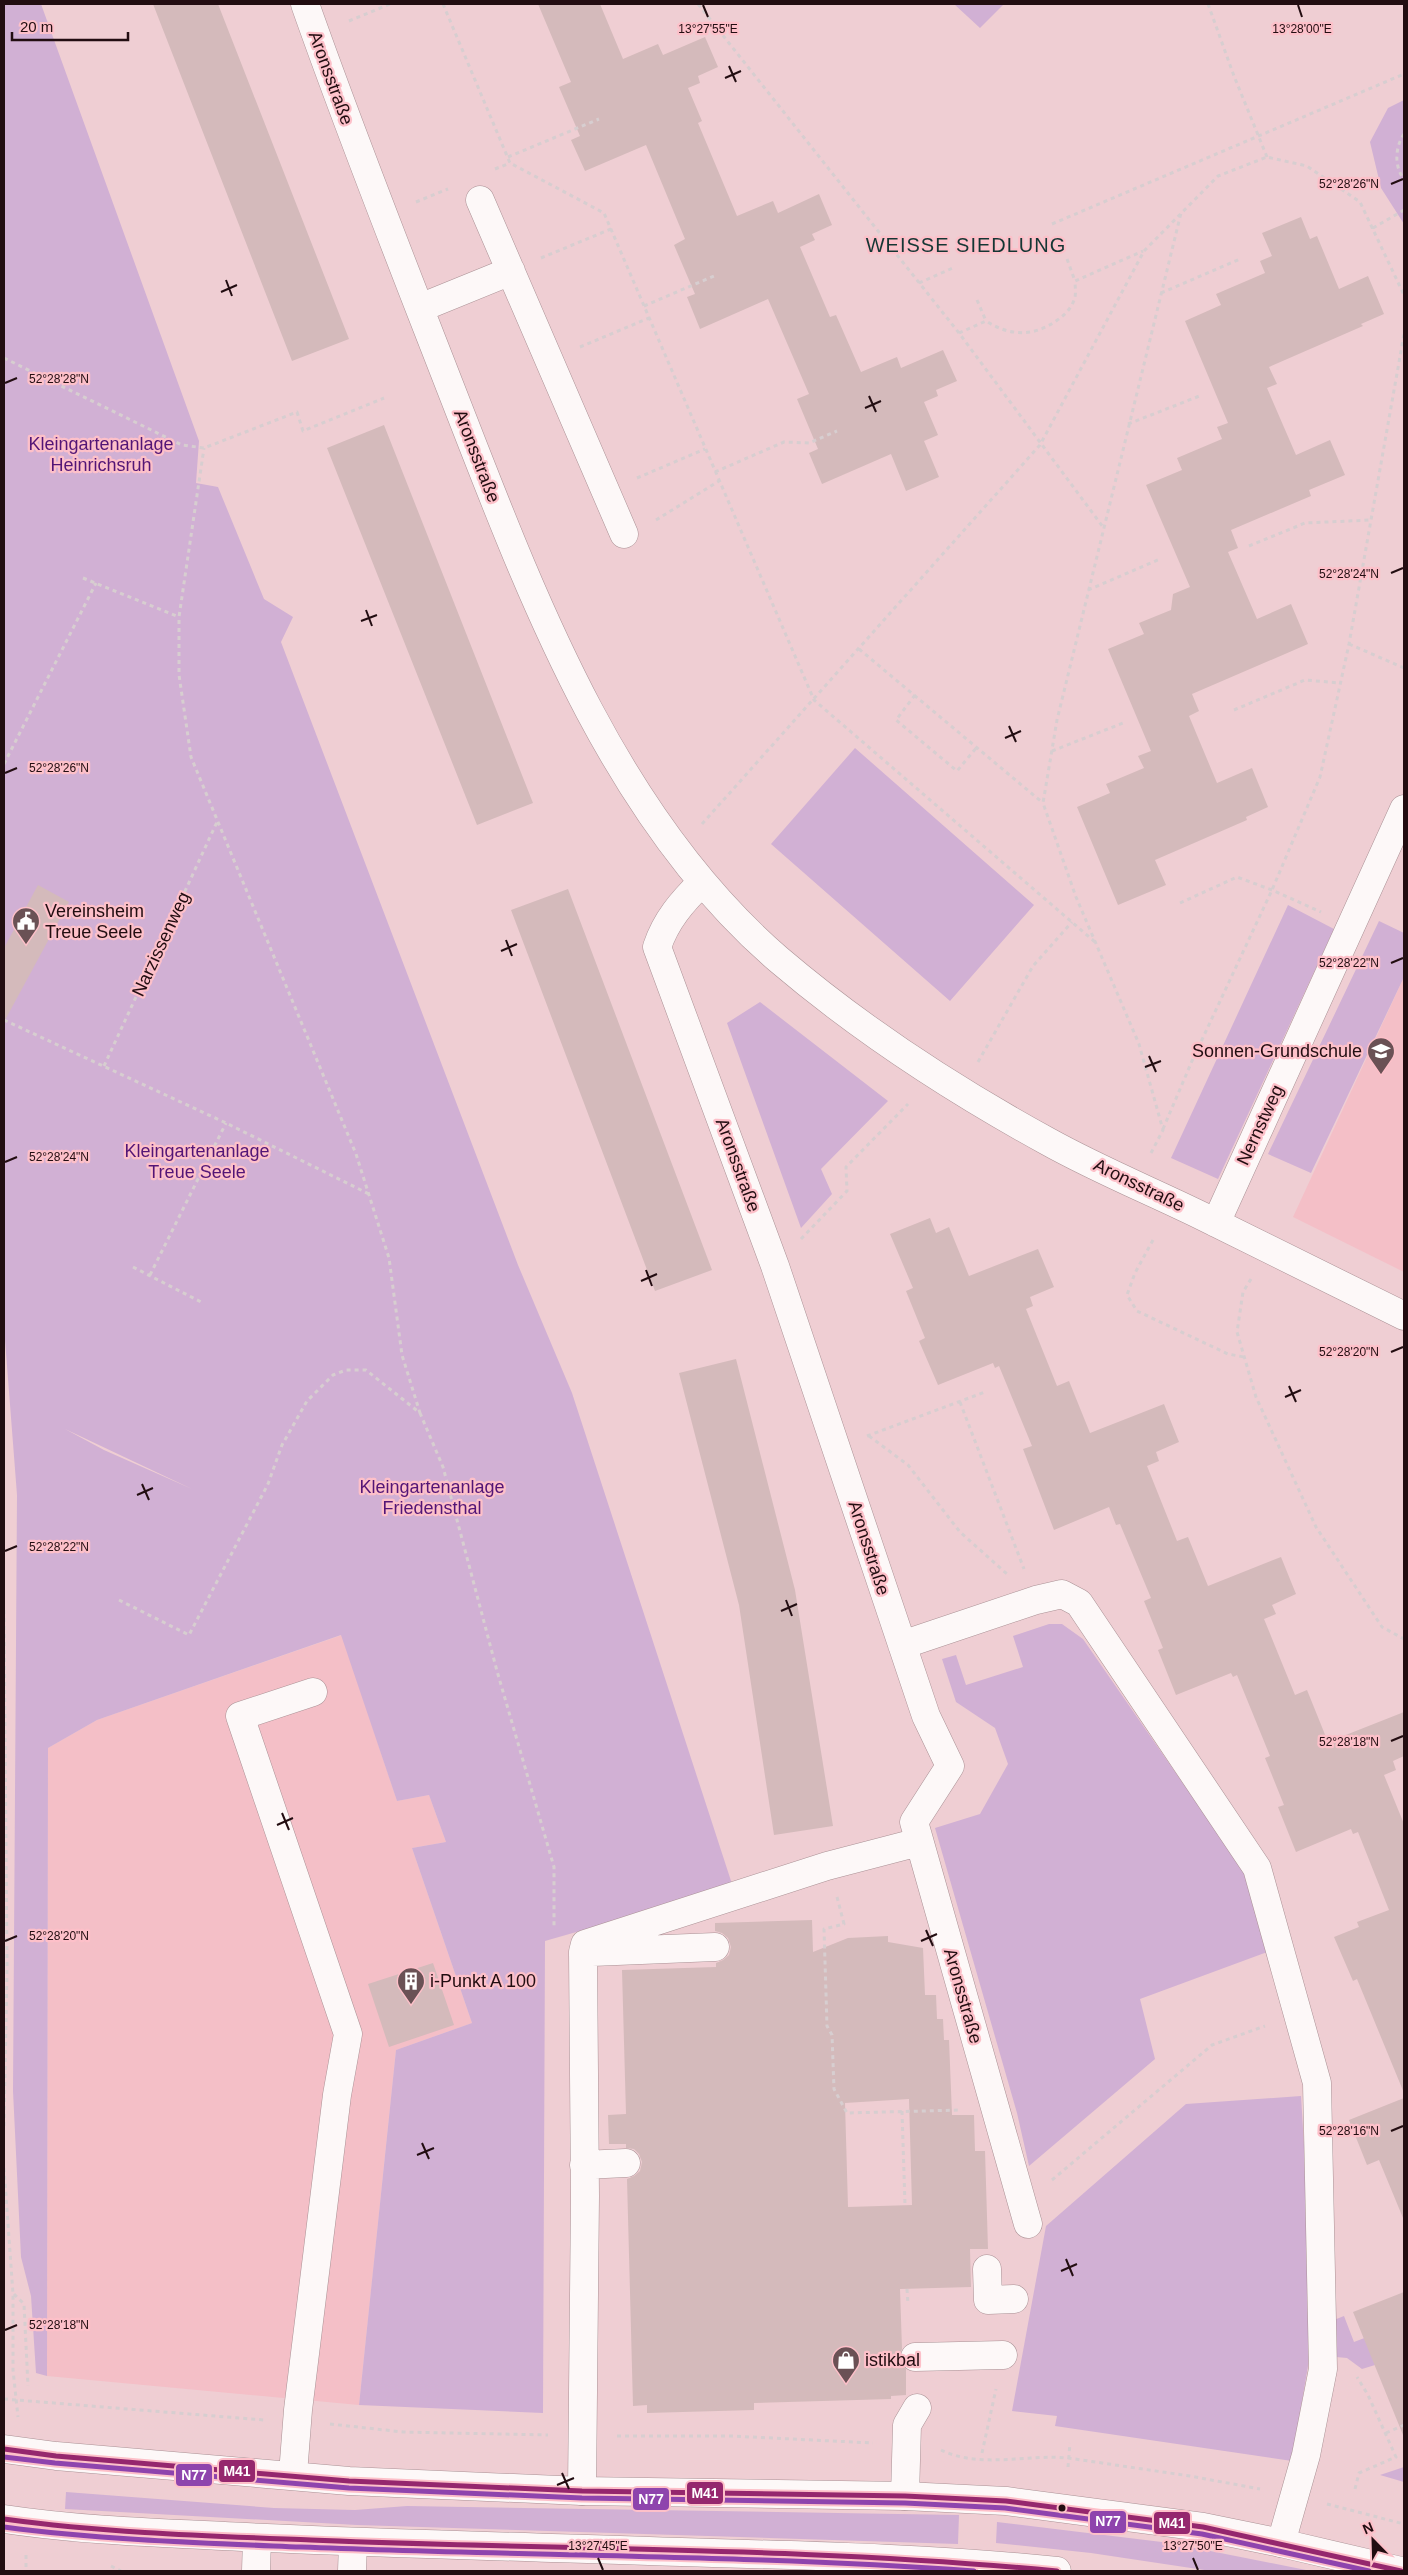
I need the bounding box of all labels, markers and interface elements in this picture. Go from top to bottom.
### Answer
scale bar [12,10,129,42]
text: 20 m [20,18,53,35]
text: 13°27'55"E [678,22,738,36]
text: 13°28'00"E [1272,22,1332,36]
street label: Aronsstraße [305,29,357,127]
text: 52°28'26"N [1319,177,1379,191]
district label: WEISSE SIEDLUNG [866,234,1066,256]
text: 52°28'28"N [29,372,89,386]
street label: Aronsstraße [450,407,504,505]
park label: Kleingartenanlage Heinrichsruh [28,434,174,475]
text: 52°28'24"N [1319,567,1379,581]
text: 52°28'26"N [29,761,89,775]
street label: Narzissenweg [128,889,194,999]
place label: Vereinsheim Treue Seele [45,901,144,942]
public building icon: Vereinsheim Treue Seele [11,906,41,945]
text: 52°28'22"N [1319,956,1379,970]
school or university icon: Sonnen-Grundschule [1366,1036,1396,1075]
place label: Sonnen-Grundschule [1192,1041,1362,1061]
street label: Nernstweg [1233,1082,1287,1168]
street label: Aronsstraße [712,1116,764,1214]
park label: Kleingartenanlage Treue Seele [124,1141,270,1182]
text: 52°28'24"N [29,1150,89,1164]
street label: Aronsstraße [1091,1155,1187,1215]
text: 52°28'20"N [1319,1345,1379,1359]
park label: Kleingartenanlage Friedensthal [359,1477,505,1518]
street label: Aronsstraße [844,1498,894,1598]
text: 52°28'22"N [29,1540,89,1554]
text: 52°28'18"N [1319,1735,1379,1749]
text: 52°28'20"N [29,1929,89,1943]
street label: Aronsstraße [940,1946,986,2046]
building icon: i-Punkt A 100 [396,1966,426,2005]
place label: i-Punkt A 100 [430,1971,536,1991]
text: 52°28'16"N [1319,2124,1379,2138]
text: 52°28'18"N [29,2318,89,2332]
shop icon: istikbal [831,2345,861,2384]
place label: istikbal [865,2350,920,2370]
line badge: M41 [218,2459,256,2483]
line badge: N77 [175,2463,213,2487]
text: M41 [223,2463,251,2479]
text: N77 [181,2467,207,2483]
line badge: M41 [686,2481,724,2505]
text: M41 [691,2485,719,2501]
line badge: N77 [632,2487,670,2511]
text: N77 [638,2491,664,2507]
unlabelled marker [1057,2503,1067,2513]
line badge: N77 [1089,2510,1127,2534]
line badge: M41 [1153,2511,1191,2535]
text: N77 [1095,2513,1121,2529]
text: M41 [1158,2515,1186,2531]
north arrow [1348,2515,1398,2565]
text: N [1360,2519,1376,2537]
text: 13°27'45"E [568,2539,628,2553]
text: 13°27'50"E [1163,2539,1223,2553]

